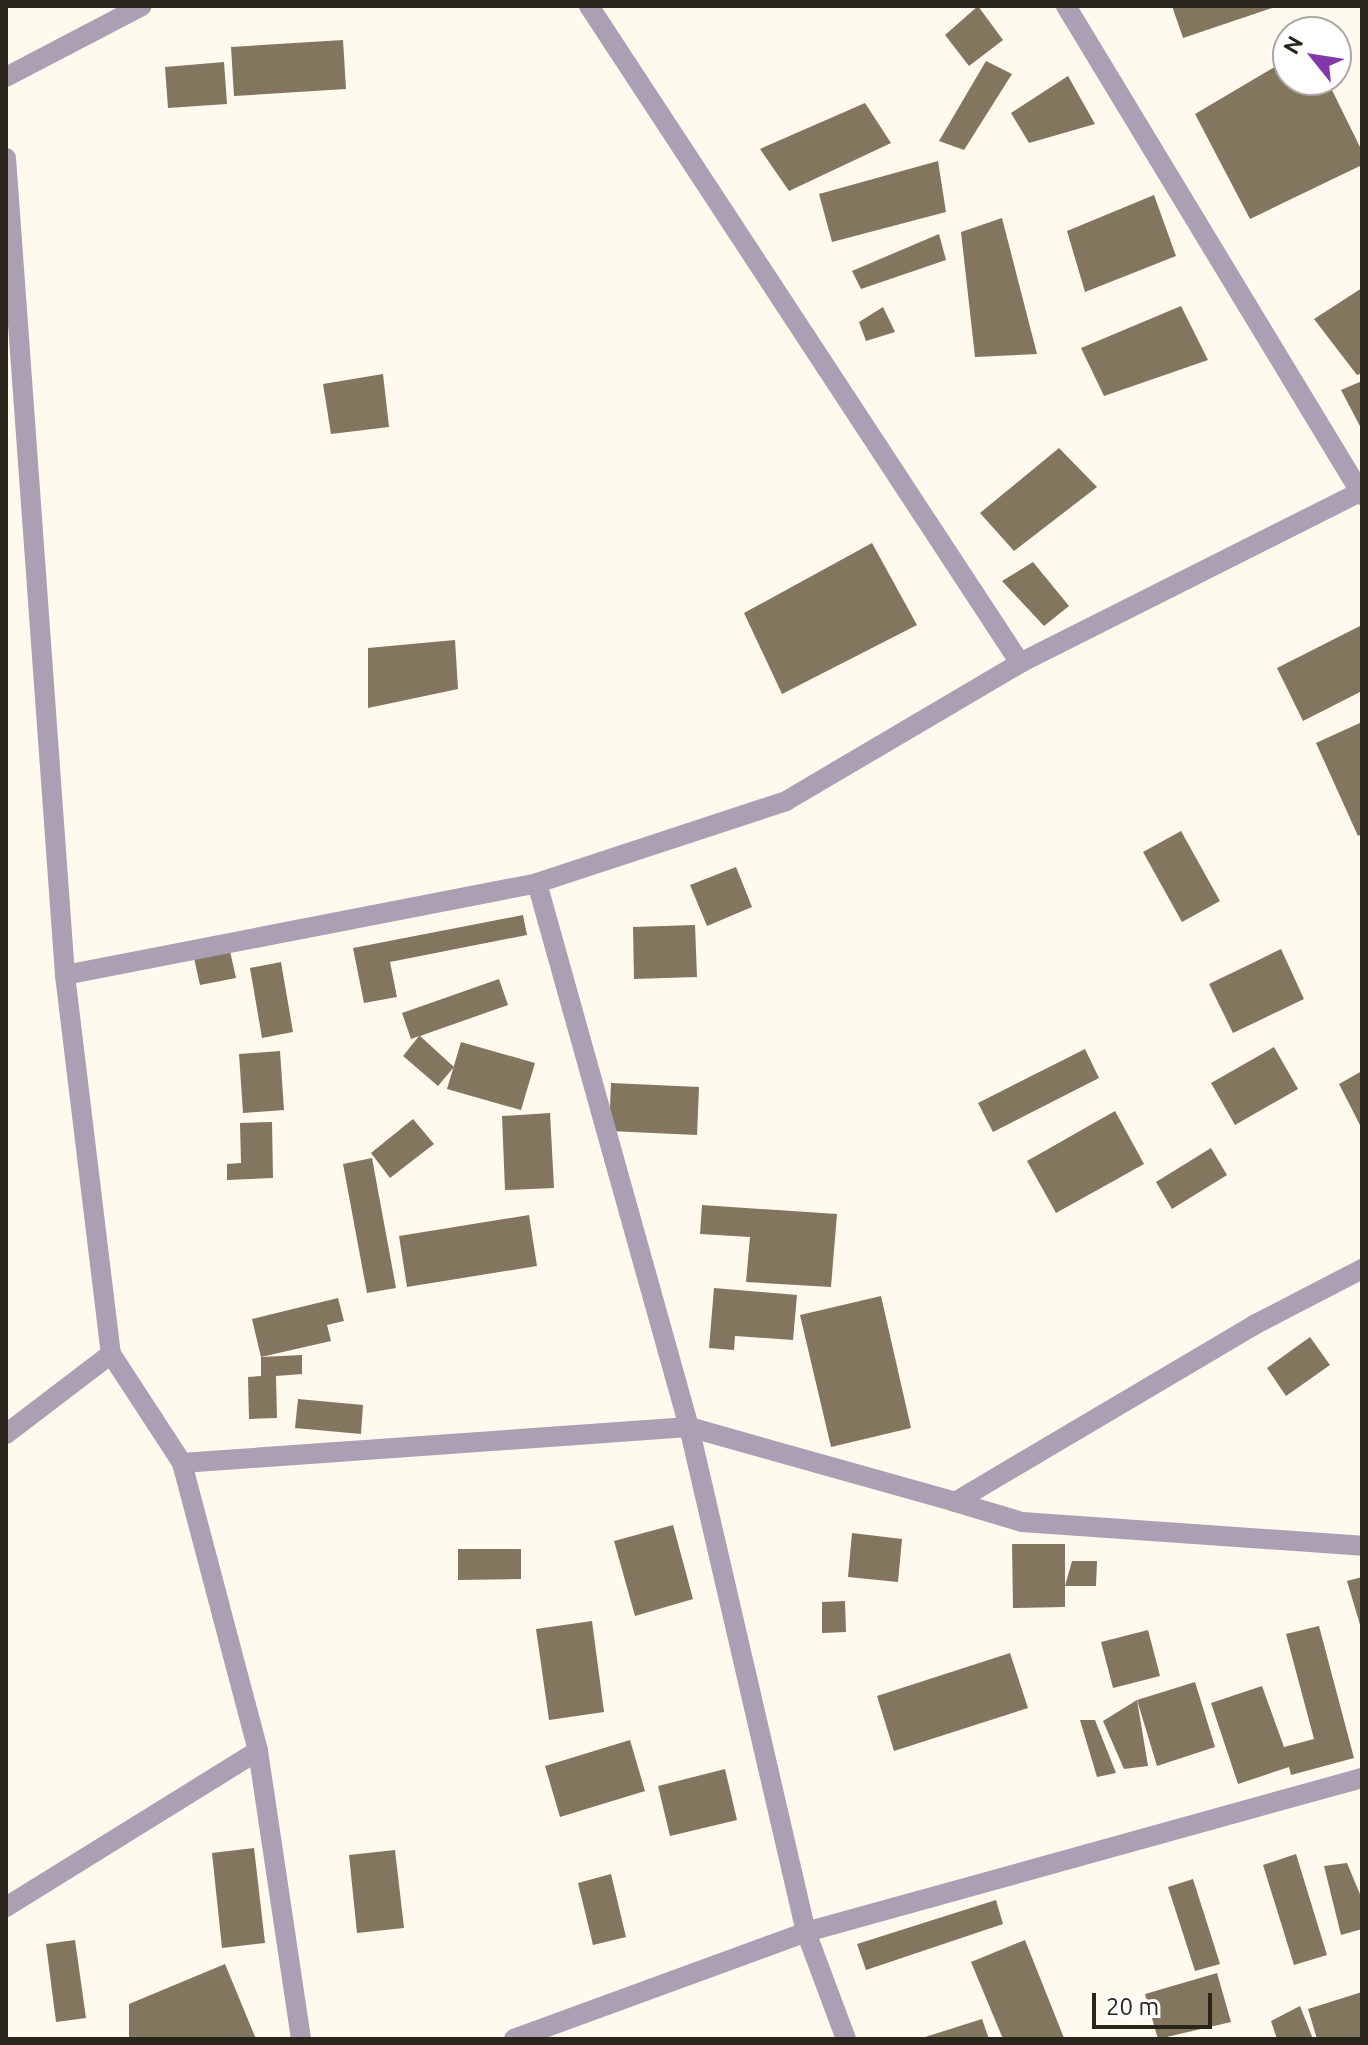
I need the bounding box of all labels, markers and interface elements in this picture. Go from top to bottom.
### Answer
north arrow [1272,16,1352,96]
text: N [1278,31,1307,58]
scale bar [1096,1977,1216,2027]
text: 20 m [1106,1993,1159,2020]

